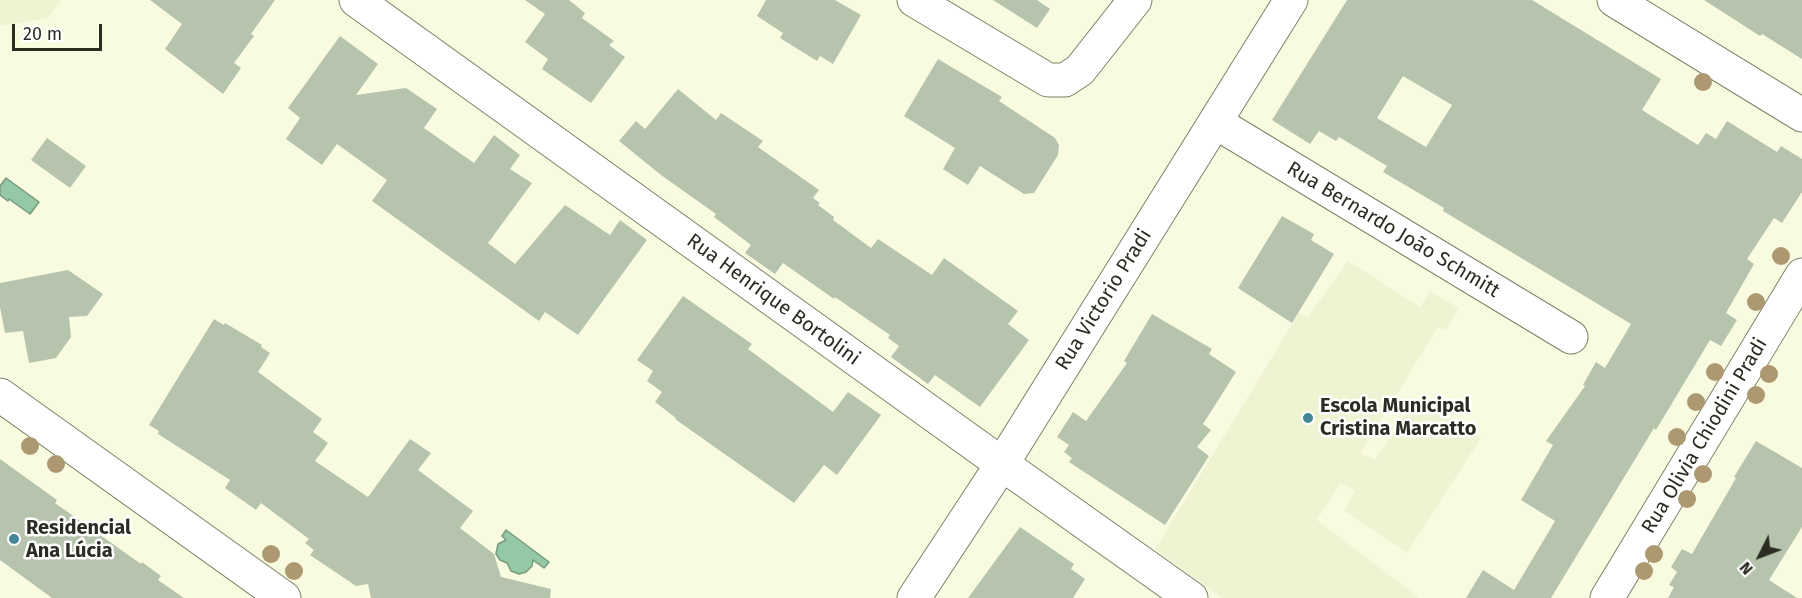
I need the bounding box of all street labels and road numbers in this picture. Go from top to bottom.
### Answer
street label: Rua Bernardo João Schmitt [1282,157,1504,303]
street label: Rua Victorio Pradi [1051,225,1157,375]
street label: Rua Henrique Bortolini [682,229,864,371]
street label: Rua Olivia Chiodini Pradi [1637,334,1773,538]

